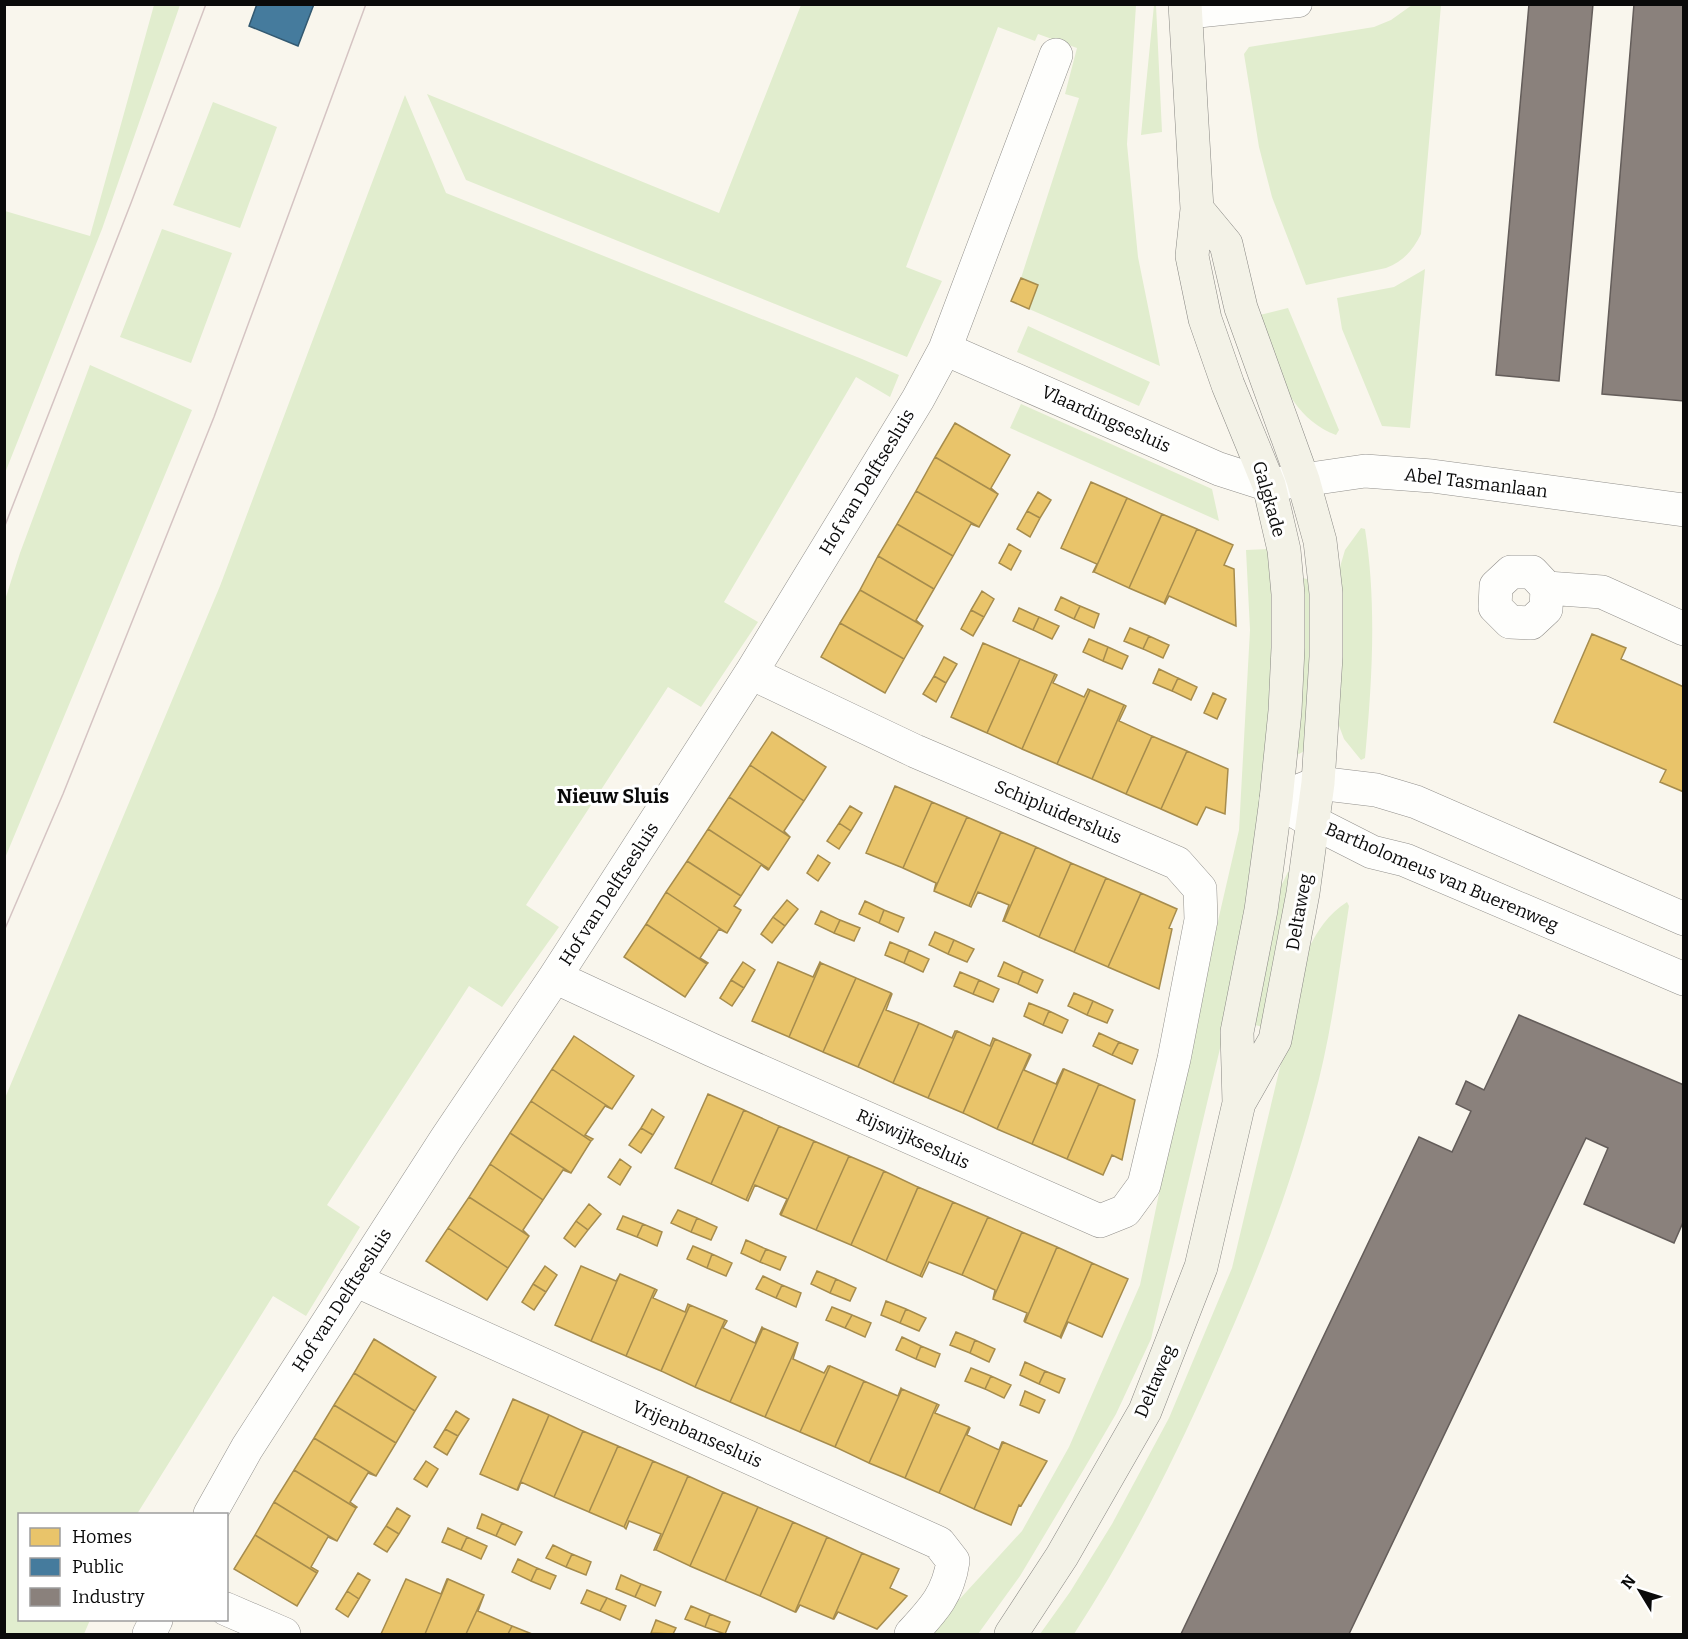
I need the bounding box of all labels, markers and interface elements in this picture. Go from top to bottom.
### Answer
street label: Vlaardingsesluis [1038,381,1174,457]
street label: Hof van Delftsesluis [815,405,919,559]
street label: Galgkade [1248,458,1290,540]
street label: Abel Tasmanlaan [1403,463,1549,503]
street label: Schipluidersluis [991,775,1125,849]
district label: Nieuw Sluis [557,784,669,808]
street label: Hof van Delftsesluis [555,818,663,970]
street label: Bartholomeus van Buerenweg [1322,818,1562,936]
street label: Deltaweg [1281,872,1317,952]
street label: Rijswijksesluis [853,1104,973,1174]
street label: Hof van Delftsesluis [288,1224,396,1376]
street label: Deltaweg [1130,1341,1180,1421]
street label: Vrijenbansesluis [629,1395,765,1473]
legend [18,1513,228,1621]
text: Homes [72,1526,132,1548]
text: Public [72,1556,124,1578]
north arrow [1610,1561,1670,1621]
text: N [1617,1571,1640,1593]
text: Industry [72,1586,145,1608]

